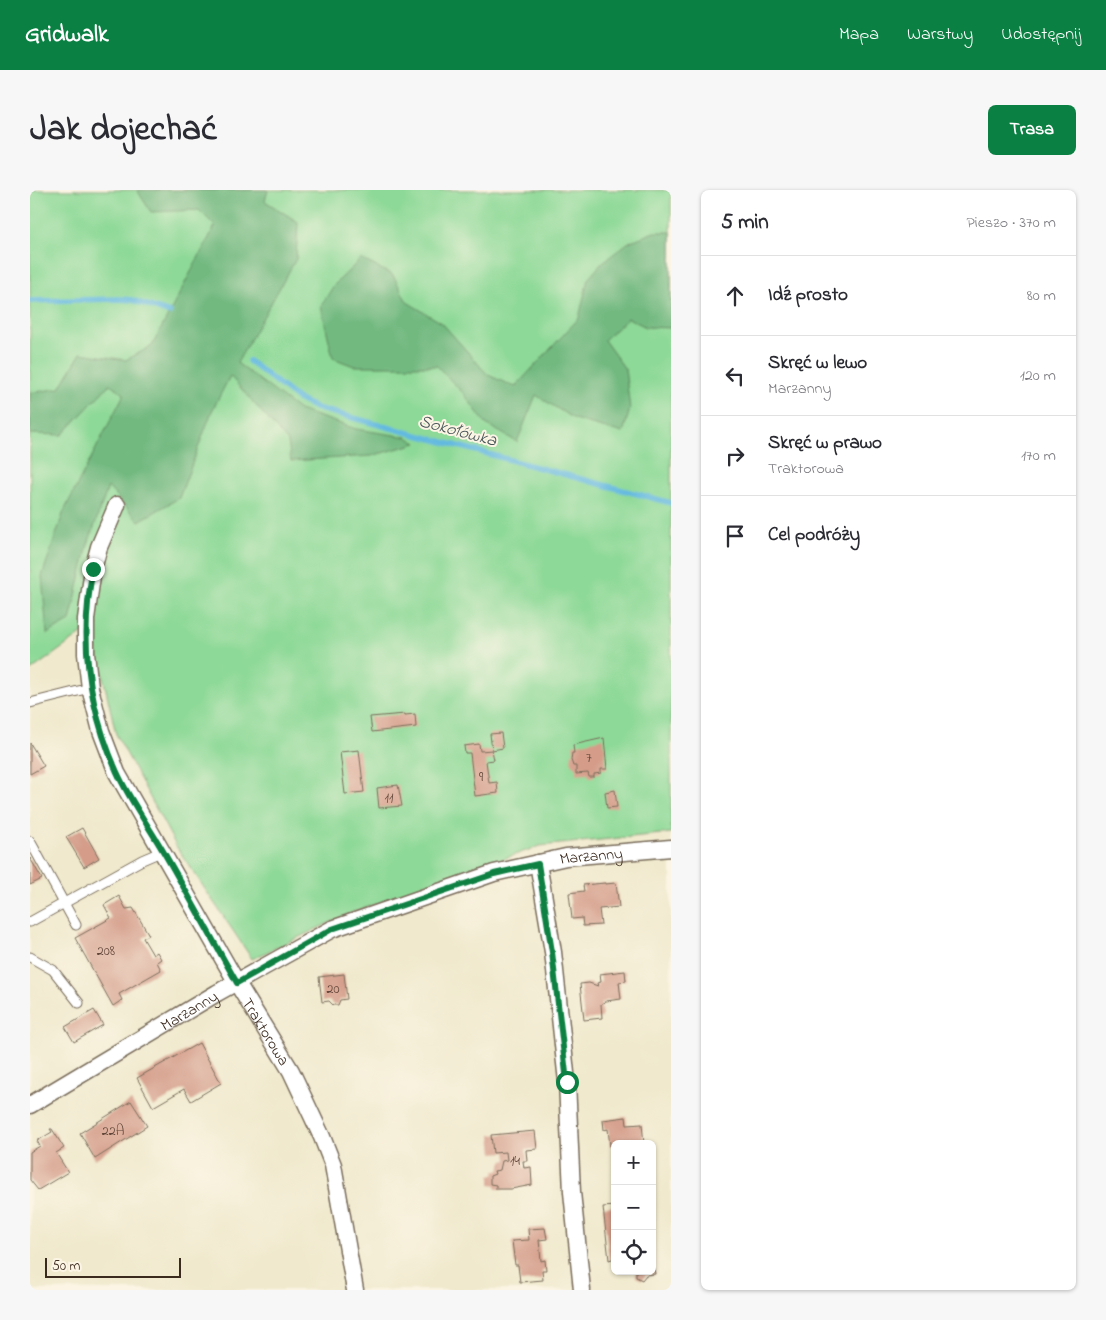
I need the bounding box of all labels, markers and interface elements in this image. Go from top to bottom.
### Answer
text: Gridwalk [25,18,109,53]
text: Mapa [839,22,879,48]
text: Warstwy [907,22,973,48]
text: Udostępnij [1001,22,1081,48]
text: Jak dojechać [30,105,217,156]
button: Trasa [988,105,1076,155]
text: 5 min [721,208,769,238]
text: Pieszo · 370 m [967,211,1056,235]
icon: ahead [721,282,749,310]
text: Idź prosto [768,282,848,309]
text: 80 m [1027,284,1056,308]
text: Skręć w lewo [768,350,867,377]
icon: left [721,362,749,390]
text: 120 m [1020,364,1056,388]
text: Marzanny [768,377,831,401]
water label: Sokołówka [416,409,500,455]
text: Skręć w prawo [768,430,882,457]
icon: right [721,442,749,470]
text: 170 m [1021,444,1056,468]
text: Traktorowa [768,457,844,481]
icon: arrive [721,522,749,550]
text: Cel podróży [768,522,860,549]
route end [82,558,105,581]
house number: 7 [586,748,592,769]
house number: 9 [479,767,484,788]
house number: 11 [385,788,394,809]
street label: Marzanny [558,842,624,872]
house number: 208 [97,941,115,962]
house number: 20 [326,979,340,1000]
street label: Marzanny [156,985,223,1038]
street label: Traktorowa [235,994,295,1071]
route start [556,1071,579,1094]
house number: 22A [102,1121,124,1142]
map controls [611,1140,656,1275]
button: + [611,1140,656,1185]
house number: 14 [510,1151,520,1172]
button: − [611,1185,656,1230]
button: locate [611,1230,656,1275]
scale bar [45,1255,181,1278]
text: 50 m [52,1256,80,1277]

